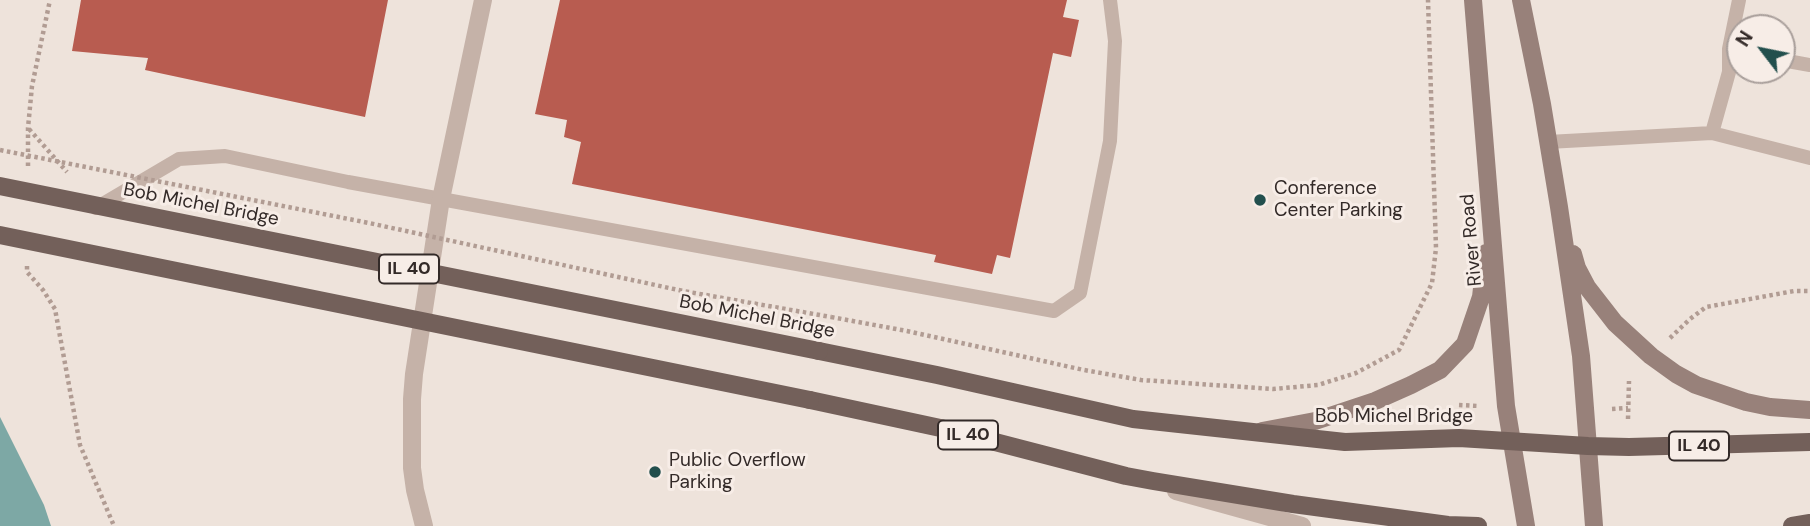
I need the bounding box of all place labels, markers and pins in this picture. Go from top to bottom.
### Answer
place label: Conference Center Parking [1274,178,1403,222]
marker: Conference Center Parking [1252,192,1268,208]
place label: Public Overflow Parking [669,450,806,494]
marker: Public Overflow Parking [647,464,663,480]

